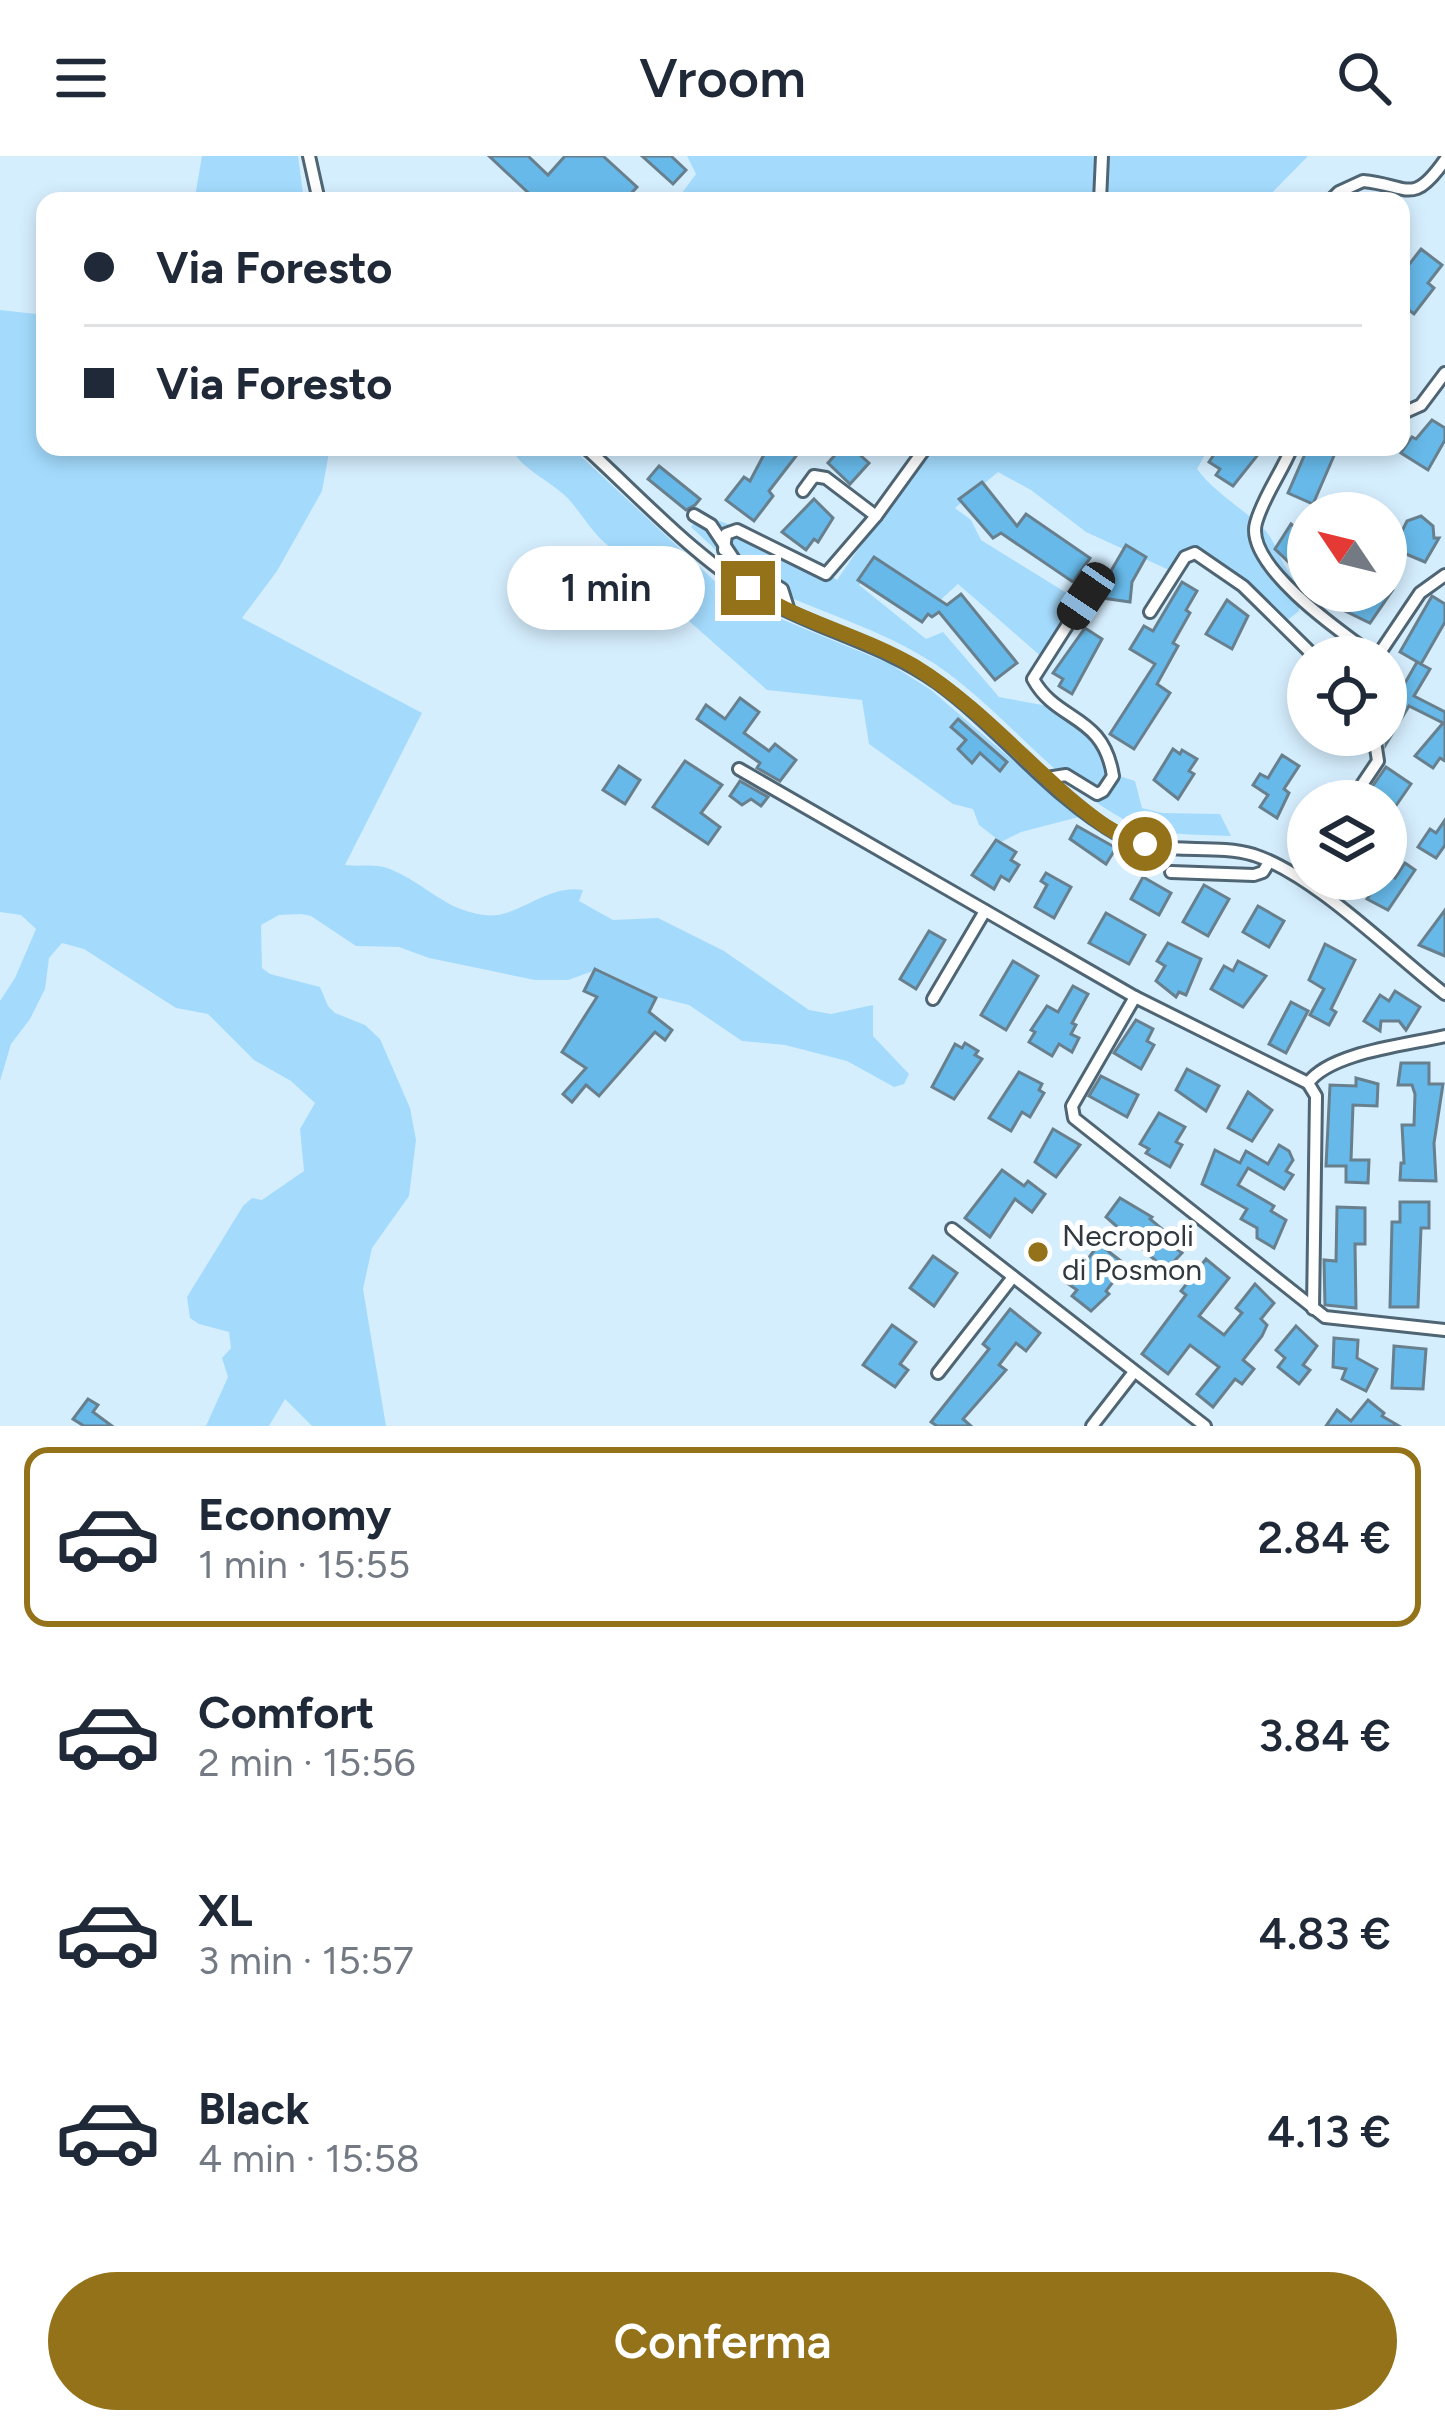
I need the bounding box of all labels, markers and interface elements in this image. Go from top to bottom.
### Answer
icon: menu [48,45,114,111]
icon: search [1331,45,1397,111]
text: Vroom [639,46,806,111]
text: Via Foresto [156,240,392,294]
text: Via Foresto [156,356,392,410]
north arrow [1287,492,1407,612]
map controls [1287,492,1407,900]
callout: 1 min [508,546,706,630]
car [1051,556,1121,636]
route end [721,561,775,615]
text: 1 min [560,564,652,611]
button: locate [1287,636,1407,756]
button: layers [1287,780,1407,900]
route start [1118,817,1172,871]
place label: Necropoli di Posmon [1062,1217,1202,1288]
marker: Necropoli di Posmon [1025,1239,1051,1265]
icon: car [54,1483,162,1591]
text: Economy [198,1487,391,1541]
text: 2.84 € [1257,1510,1391,1564]
text: 1 min · 15:55 [198,1541,410,1588]
icon: car [54,1681,162,1789]
text: Comfort [198,1685,374,1739]
text: 3.84 € [1258,1708,1391,1762]
text: 2 min · 15:56 [198,1739,416,1786]
icon: car [54,1879,162,1987]
text: XL [198,1883,253,1937]
text: 4.83 € [1258,1906,1391,1960]
text: 3 min · 15:57 [198,1937,414,1984]
icon: car [54,2077,162,2185]
text: Black [198,2081,309,2135]
text: 4.13 € [1267,2104,1391,2158]
text: 4 min · 15:58 [198,2135,420,2182]
button: Conferma [48,2272,1397,2410]

